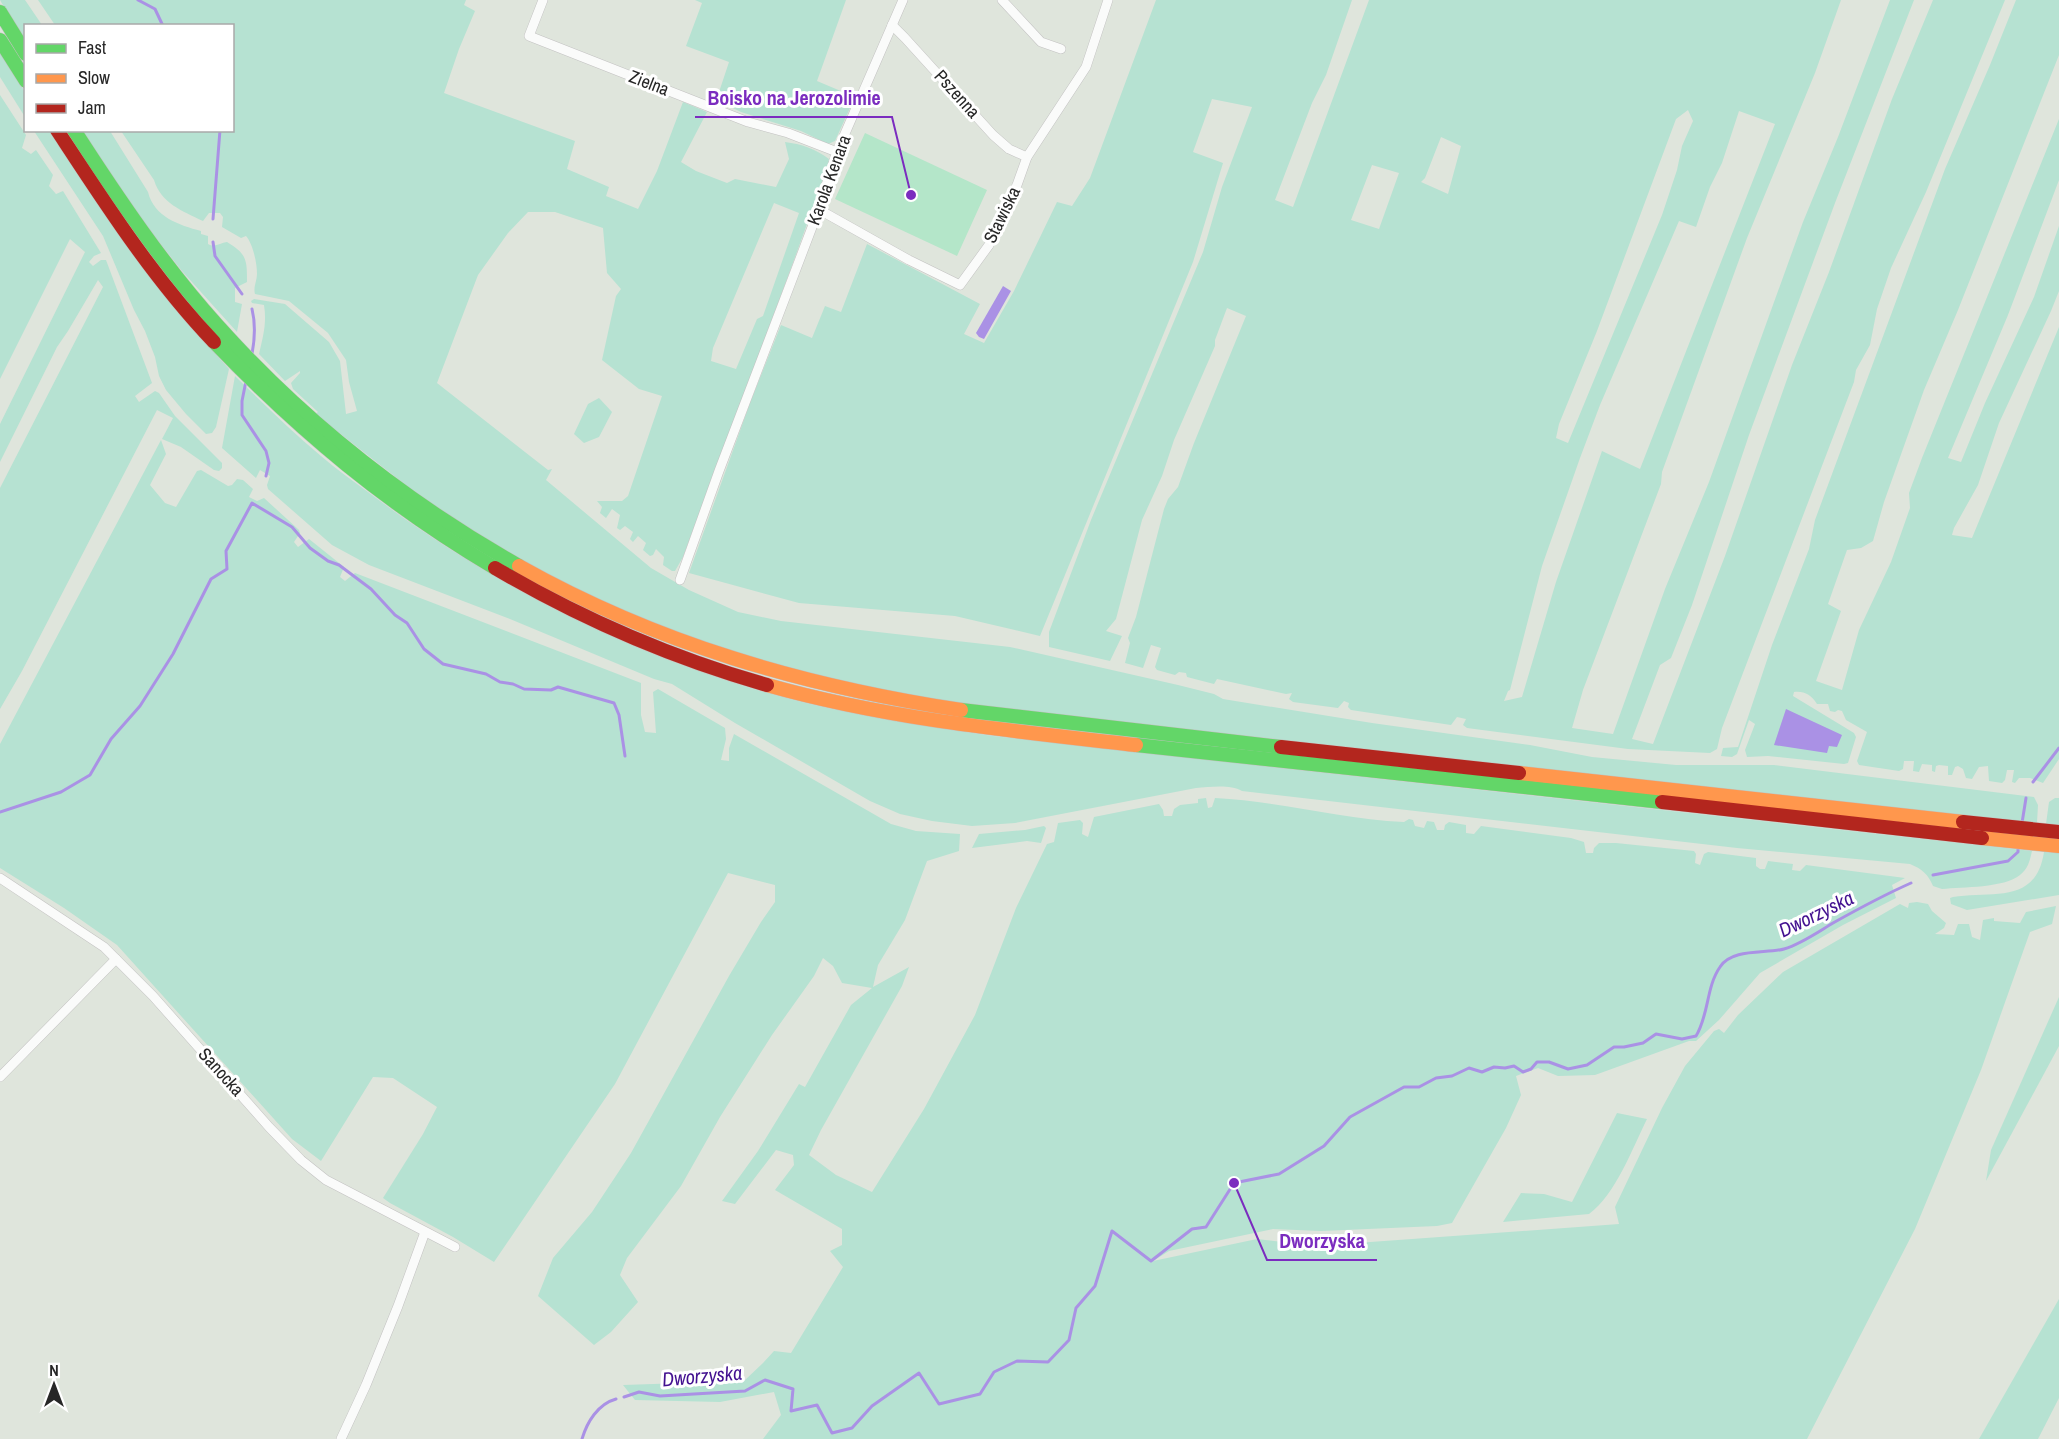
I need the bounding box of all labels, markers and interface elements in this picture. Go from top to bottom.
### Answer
legend [24,24,234,132]
text: Fast [78,35,106,60]
street label: Zielna [626,64,673,102]
street label: Pszenna [929,64,986,123]
text: Slow [78,65,110,90]
callout: Boisko na Jerozolimie [695,79,892,117]
text: Boisko na Jerozolimie [707,84,881,111]
text: Jam [78,95,106,120]
street label: Karola Kenara [801,131,856,228]
street label: Stawiska [977,182,1026,247]
water label: Dworzyska [1774,884,1858,943]
street label: Sanocka [193,1042,250,1101]
callout: Dworzyska [1267,1222,1377,1260]
text: Dworzyska [1279,1227,1365,1254]
north arrow [24,1355,84,1415]
text: N [49,1359,59,1381]
water label: Dworzyska [661,1359,743,1392]

